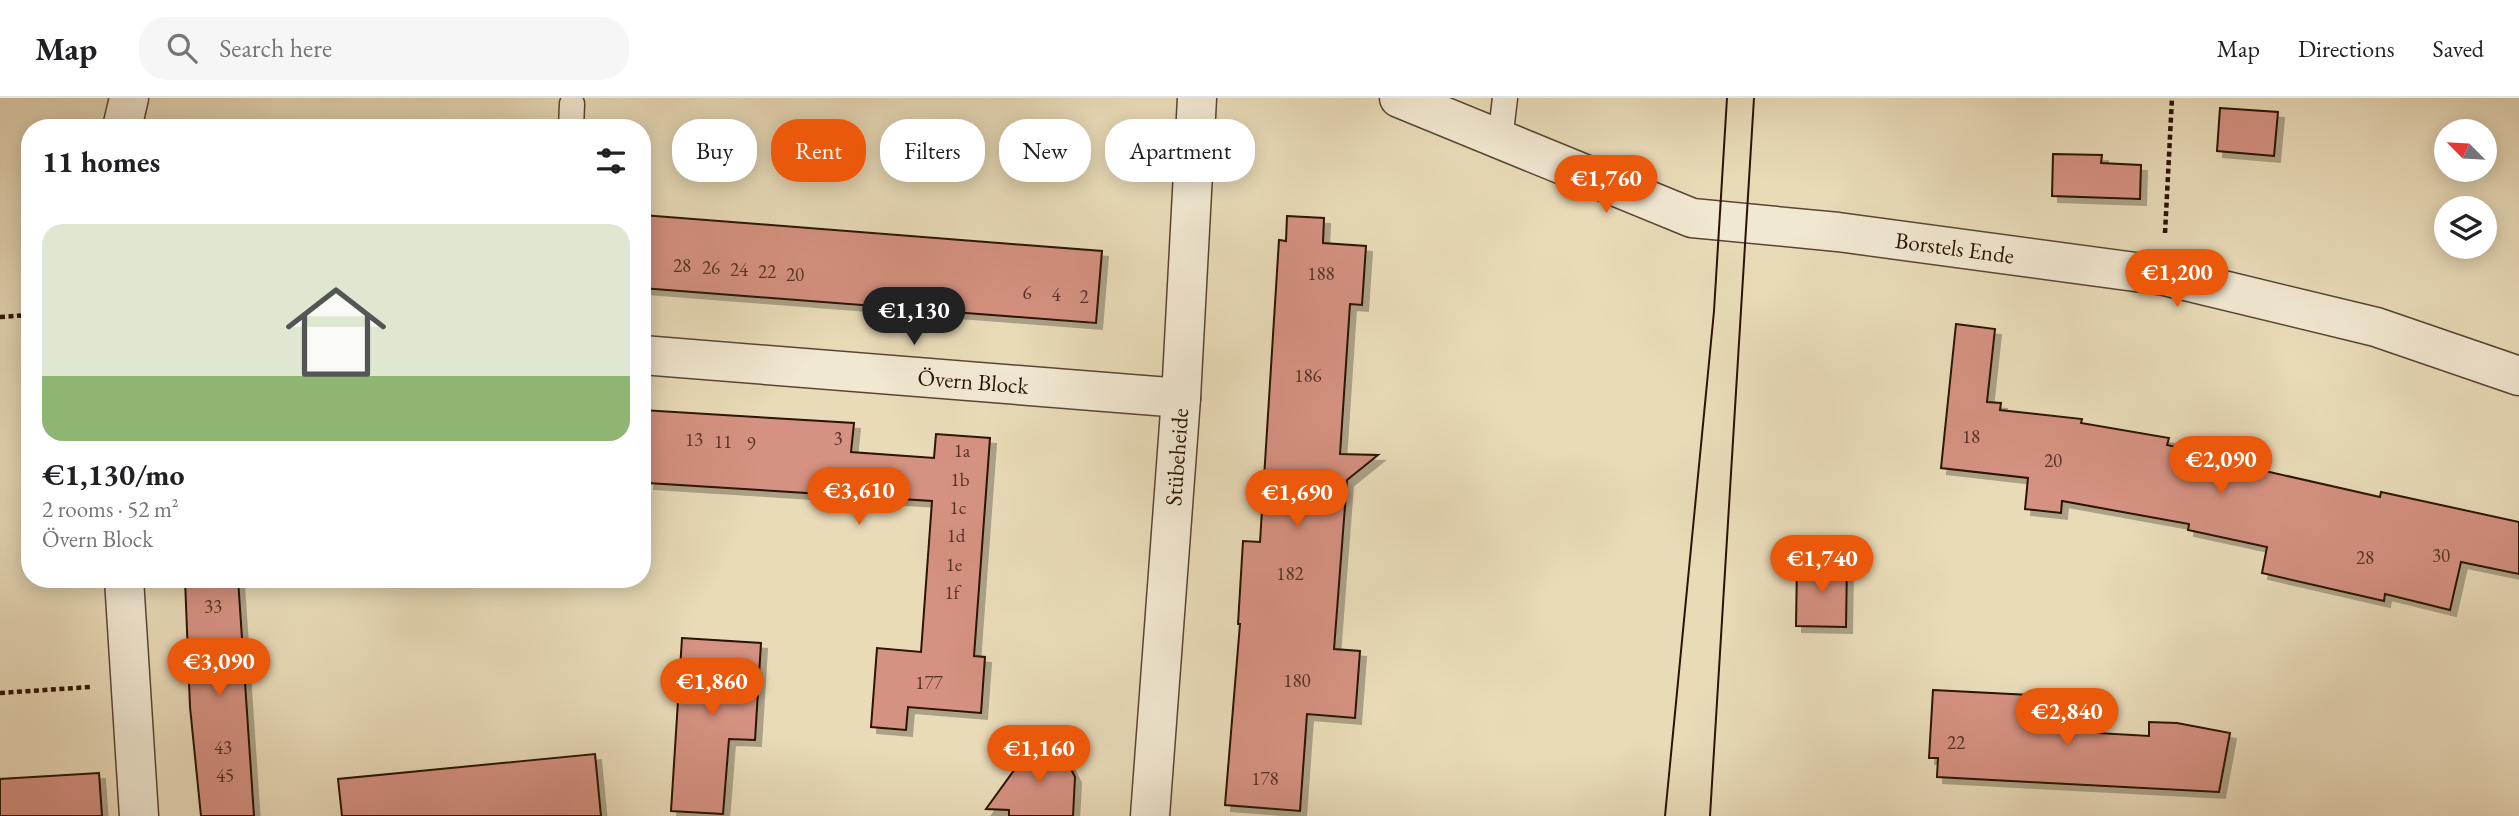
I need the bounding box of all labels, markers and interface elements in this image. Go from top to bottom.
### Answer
search box [139,17,629,80]
text: Map [35,27,97,70]
icon: search [163,29,201,67]
text: Search here [219,31,332,65]
text: Map [2217,33,2260,64]
text: Directions [2298,33,2395,64]
text: Saved [2433,33,2484,64]
chip: Buy [672,119,757,182]
chip: Rent [771,119,866,182]
chip: Filters [880,119,985,182]
chip: New [999,119,1091,182]
chip: Apartment [1105,119,1255,182]
north arrow [2434,119,2497,182]
map controls [2434,119,2497,259]
text: 11 homes [42,142,160,181]
icon: filters [592,142,630,180]
pin: €1,760 [1549,156,1663,215]
text: €1,760 [1570,163,1642,193]
button: layers [2434,196,2497,259]
street label: Borstels Ende [1893,225,2016,271]
pin: €1,200 [2120,250,2234,309]
house number: 28 [673,253,691,278]
house number: 26 [702,255,720,280]
house number: 24 [730,257,749,282]
text: €1,200 [2141,257,2213,287]
house number: 22 [758,259,776,284]
house number: 188 [1307,261,1335,286]
house number: 20 [786,262,804,287]
icon: home [273,269,399,395]
house number: 6 [1022,280,1032,305]
house number: 4 [1051,282,1061,307]
house number: 2 [1079,284,1089,309]
pin: €1,130 [857,288,971,347]
text: €1,130 [878,295,950,325]
street label: Övern Block [916,362,1031,401]
house number: 186 [1294,363,1322,388]
street label: Stübeheide [1158,407,1195,507]
house number: 18 [1962,424,1980,449]
house number: 3 [833,426,843,451]
house number: 13 [685,427,703,452]
house number: 11 [714,429,732,454]
house number: 9 [746,431,756,456]
pin: €2,090 [2164,436,2278,496]
house number: 1a [954,438,971,463]
text: €2,090 [2185,444,2257,474]
house number: 20 [2044,448,2062,473]
text: €1,130/mo [42,455,185,494]
house number: 1b [951,467,970,492]
pin: €3,610 [802,468,916,527]
pin: €1,690 [1240,470,1354,529]
text: €3,610 [823,475,895,505]
text: €1,690 [1261,477,1333,507]
text: 2 rooms · 52 m² [42,494,179,524]
house number: 1c [950,495,967,520]
house number: 1d [947,523,966,548]
text: Övern Block [42,524,153,554]
pin: €1,740 [1765,536,1879,595]
text: €1,740 [1786,543,1858,573]
house number: 30 [2432,543,2450,568]
house number: 28 [2356,545,2374,570]
house number: 1e [946,552,962,577]
house number: 182 [1276,561,1304,586]
house number: 1f [944,580,962,605]
house number: 33 [204,594,222,619]
pin: €3,090 [162,638,276,698]
text: €3,090 [183,646,255,676]
pin: €1,860 [655,658,769,718]
text: €1,860 [676,666,748,696]
house number: 180 [1283,668,1311,693]
house number: 177 [915,670,944,695]
pin: €2,840 [2010,688,2124,748]
text: €2,840 [2031,696,2103,726]
pin: €1,160 [982,726,1096,785]
house number: 22 [1947,730,1965,755]
text: €1,160 [1003,733,1075,763]
house number: 43 [214,735,232,760]
house number: 45 [216,763,234,788]
house number: 178 [1251,766,1279,791]

